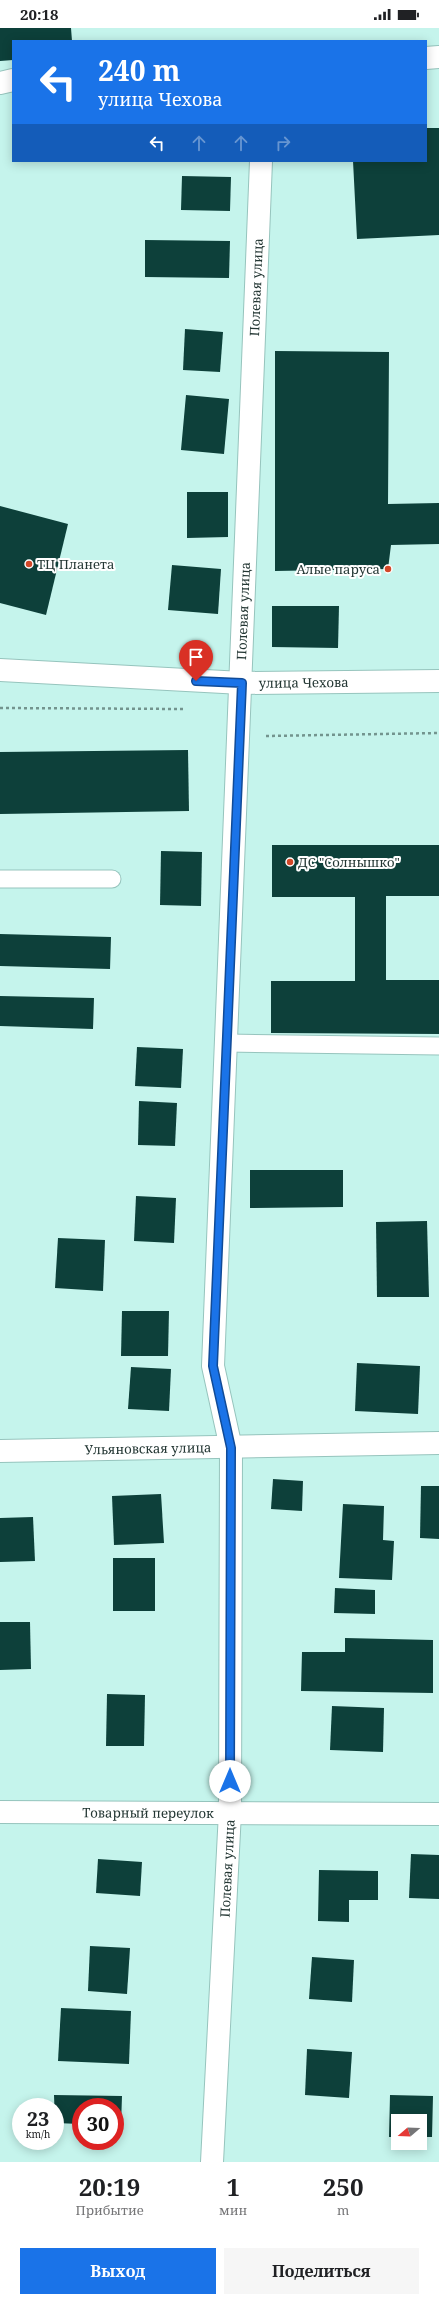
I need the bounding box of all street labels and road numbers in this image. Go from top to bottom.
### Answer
street label: Полевая улица [245,238,267,337]
street label: Полевая улица [232,562,254,661]
street label: улица Чехова [259,673,349,692]
street label: Ульяновская улица [84,1438,212,1458]
street label: Товарный переулок [82,1803,214,1822]
street label: Полевая улица [216,1819,239,1918]

